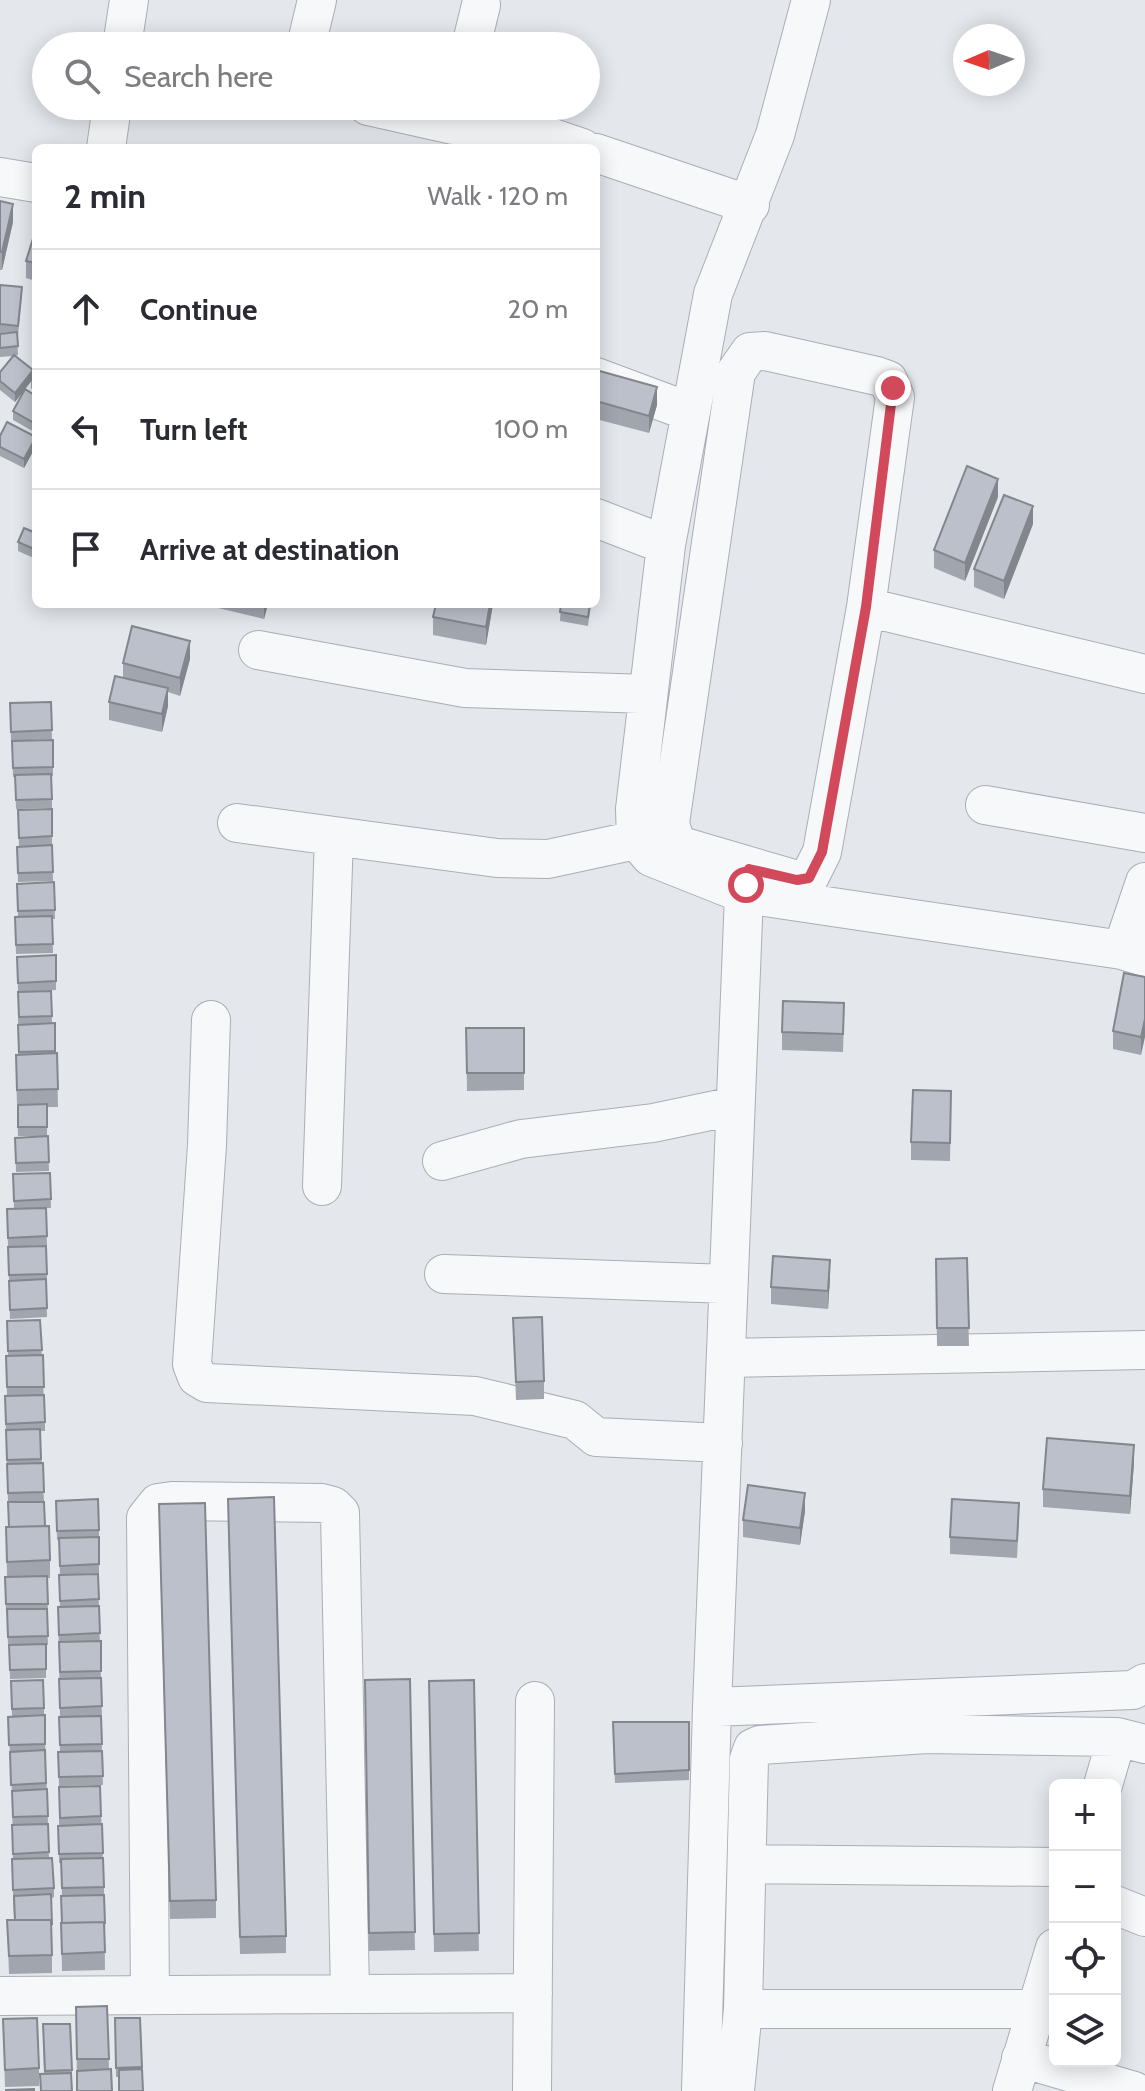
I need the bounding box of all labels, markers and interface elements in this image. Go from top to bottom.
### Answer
north arrow [953,24,1025,96]
search box [32,32,600,120]
icon: search [60,54,104,98]
text: Search here [124,58,273,95]
text: 2 min [64,175,146,217]
text: Walk · 120 m [427,180,568,212]
icon: ahead [64,287,108,331]
text: Continue [140,291,257,328]
text: 20 m [508,293,568,325]
route end [875,370,911,406]
icon: left [64,407,108,451]
text: Turn left [140,411,248,448]
text: 100 m [495,413,568,445]
icon: arrive [64,527,108,571]
text: Arrive at destination [140,531,400,568]
route start [728,867,764,903]
map controls [1049,1779,1121,2067]
button: + [1049,1779,1121,1851]
button: − [1049,1851,1121,1923]
button: locate [1049,1923,1121,1995]
button: layers [1049,1995,1121,2067]

